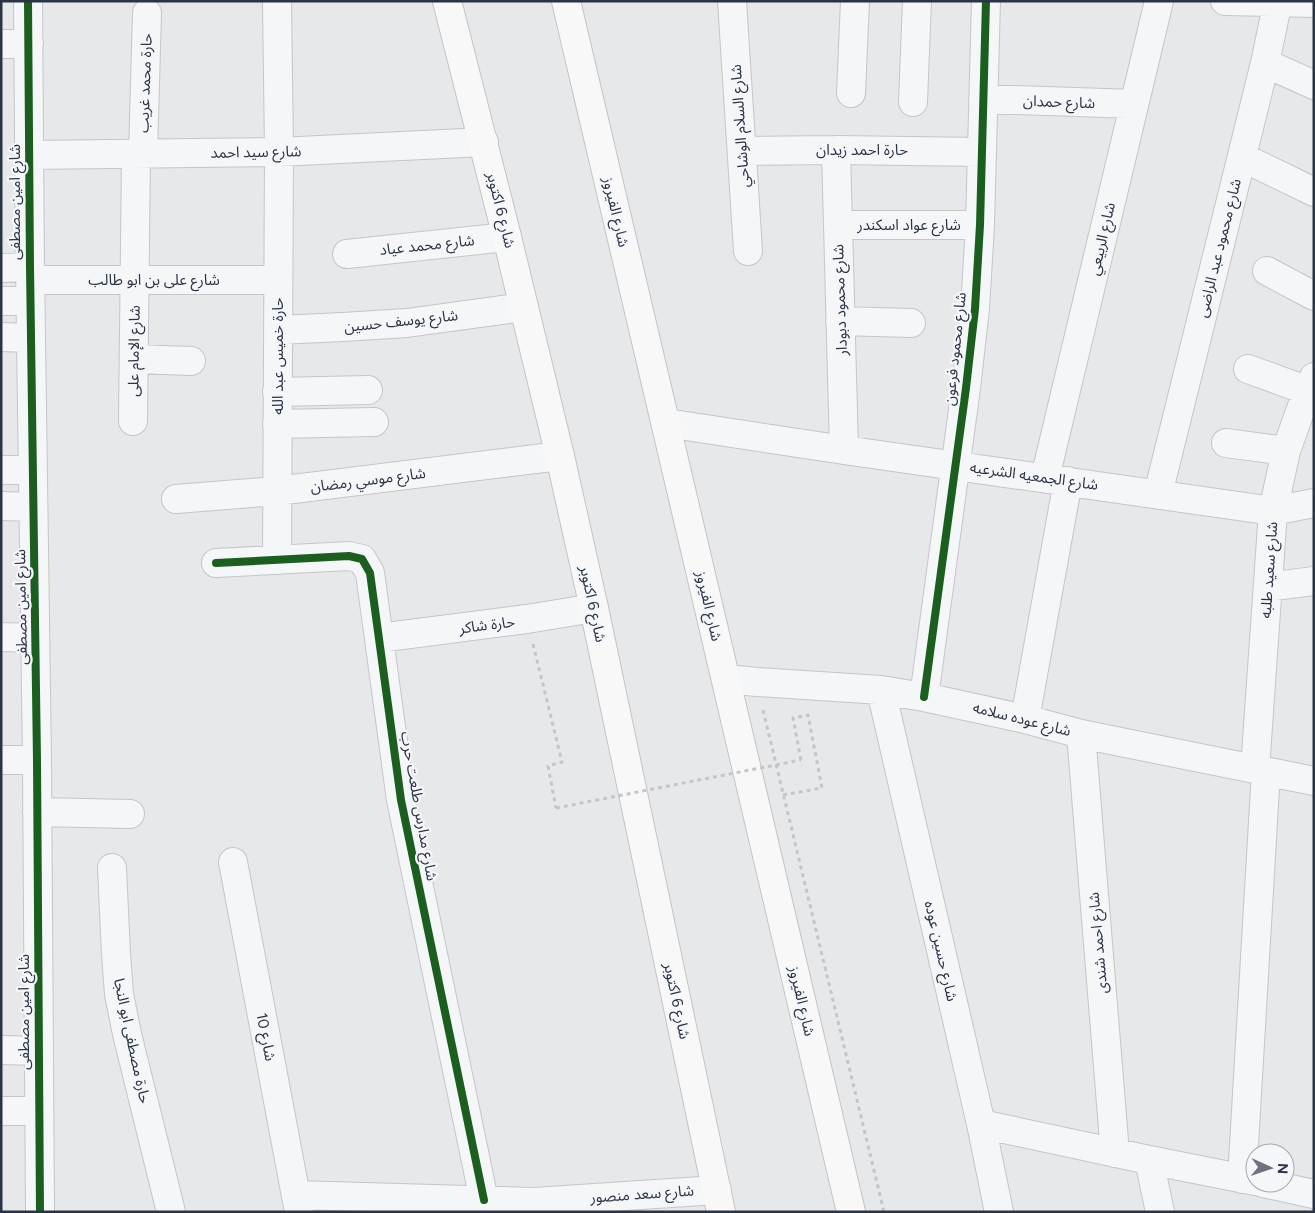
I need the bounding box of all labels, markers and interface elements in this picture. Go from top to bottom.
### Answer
street label: حارة محمد غريب [134,33,156,133]
street label: شارع السلام الوشاحي [727,63,756,188]
street label: شارع حمدان [1022,92,1096,115]
street label: حارة احمد زيدان [816,141,908,159]
street label: شارع سيد احمد [210,142,302,165]
street label: شارع امين مصطفى [6,144,27,260]
street label: شارع 6 اكتوبر [480,169,519,251]
street label: شارع الفيروز [596,174,633,250]
street label: شارع محمود عبد الراضى [1193,176,1248,320]
street label: شارع الربيعي [1085,201,1122,278]
street label: شارع عواد اسكندر [856,216,961,237]
street label: شارع محمد عياد [379,231,476,262]
street label: شارع محمود دبودار [829,244,854,357]
street label: شارع على بن ابو طالب [88,271,220,292]
street label: شارع محمود فرعون [940,291,973,407]
street label: حارة خميس عبد الله [269,297,287,415]
street label: شارع الإمام على [124,305,147,397]
street label: شارع يوسف حسين [343,306,459,339]
street label: شارع الجمعيه الشرعيه [968,458,1099,497]
street label: شارع موسي رمضان [309,464,427,499]
street label: شارع سعيد طلبه [1257,521,1284,619]
street label: شارع امين مصطفى [11,549,34,665]
street label: شارع 6 اكتوبر [573,563,610,645]
street label: شارع الفيروز [689,568,726,644]
street label: حارة شاكر [457,613,516,637]
street label: شارع عوده سلامه [970,698,1073,743]
street label: شارع مدارس طلعت حرب [394,730,441,883]
street label: شارع احمد شندى [1085,891,1114,995]
street label: شارع حسين عوده [918,899,961,1004]
street label: شارع امين مصطفى [15,954,36,1070]
street label: شارع 6 اكتوبر [657,960,694,1042]
street label: شارع الفيروز [782,963,819,1039]
street label: حارة مصطفى ابو النجا [110,977,154,1106]
street label: شارع 10 [250,1011,280,1063]
north arrow [1245,1143,1295,1193]
text: N [1274,1163,1291,1175]
street label: شارع سعد منصور [588,1181,695,1210]

